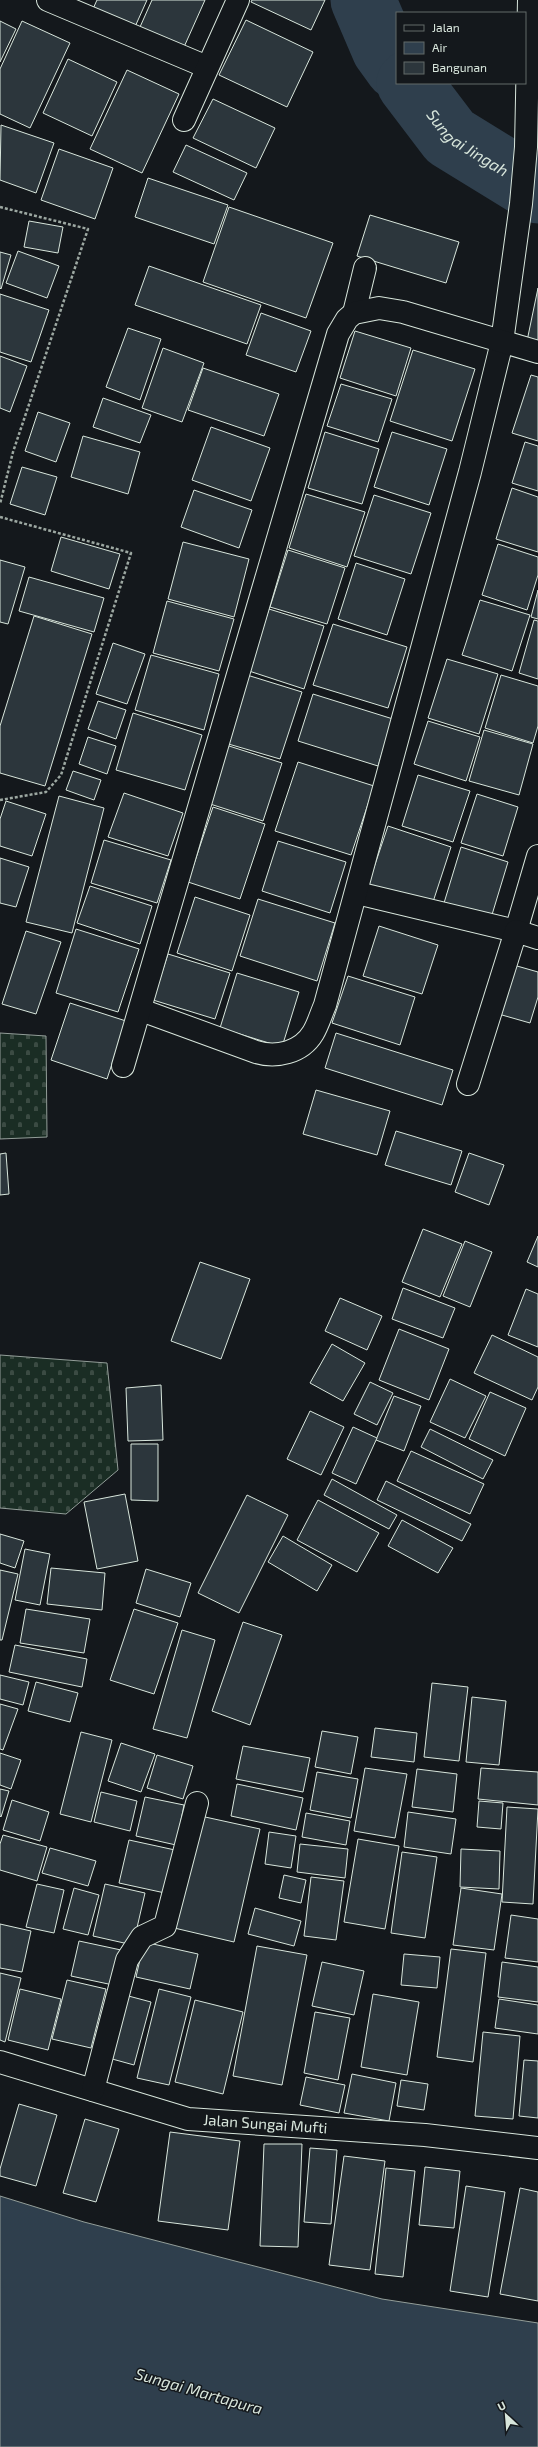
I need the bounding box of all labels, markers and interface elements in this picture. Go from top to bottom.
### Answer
legend [396,12,526,84]
text: Jalan [432,20,460,34]
text: Air [432,40,447,54]
text: Bangunan [432,60,487,74]
water label: Sungai Jingah [423,105,512,180]
street label: Jalan Sungai Mufti [203,2110,328,2136]
water label: Sungai Martapura [133,2363,265,2418]
north arrow [486,2395,526,2435]
text: U [495,2398,508,2413]

